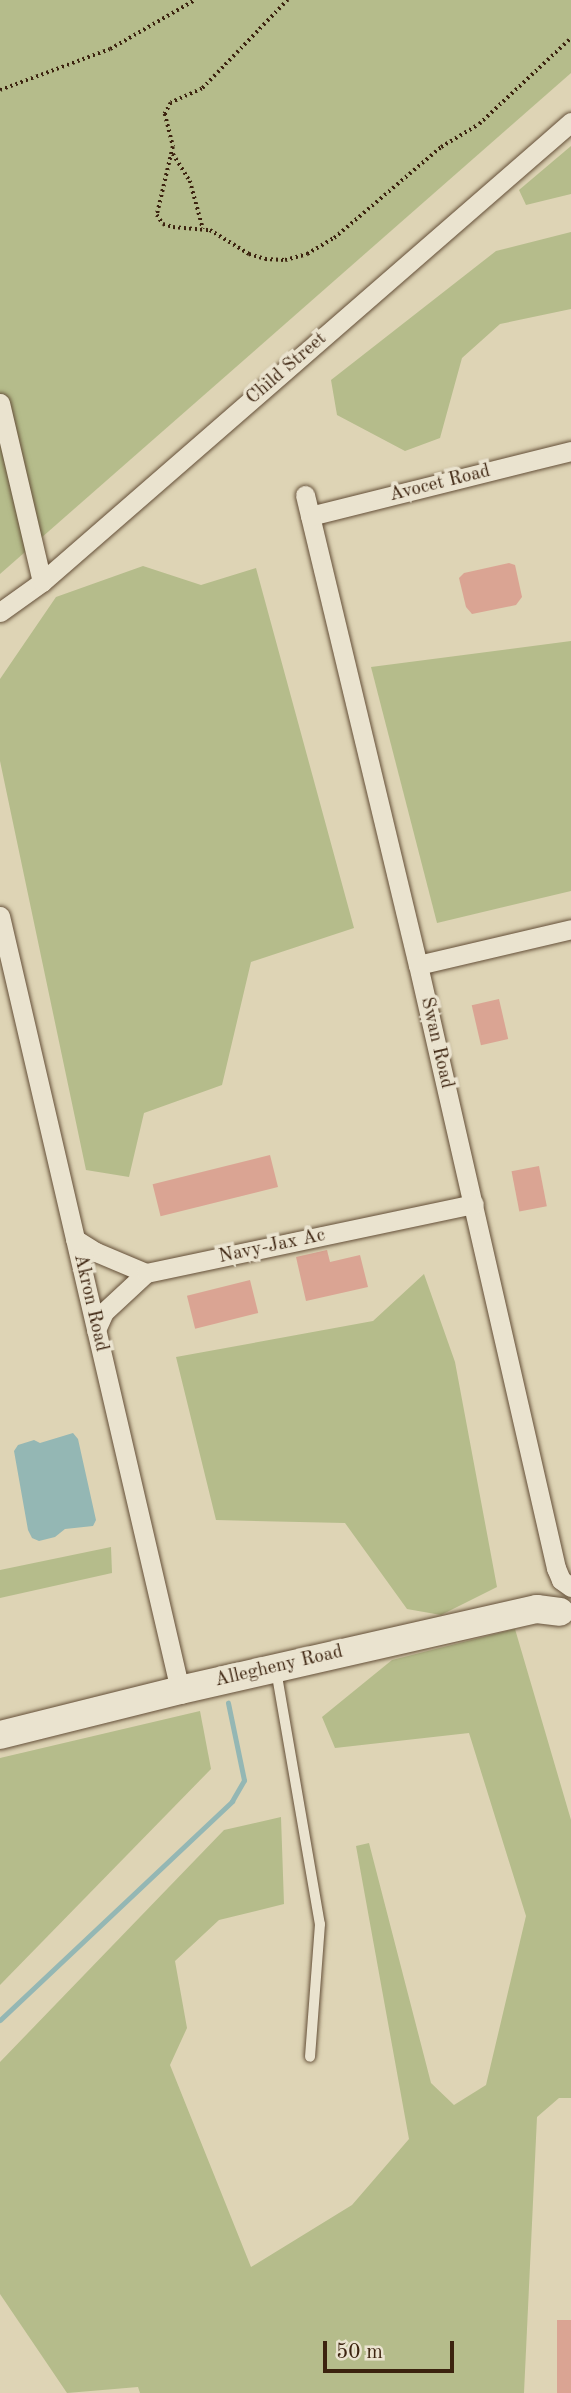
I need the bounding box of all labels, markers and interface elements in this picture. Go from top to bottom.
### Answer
street label: Child Street [242,328,332,410]
street label: Avocet Road [387,460,493,508]
street label: Swan Road [414,995,458,1091]
street label: Navy-Jax Ac [217,1225,327,1269]
street label: Akron Road [68,1252,112,1354]
street label: Allegheny Road [213,1641,345,1693]
scale bar [326,2326,457,2370]
text: 50 m [336,2342,383,2363]

